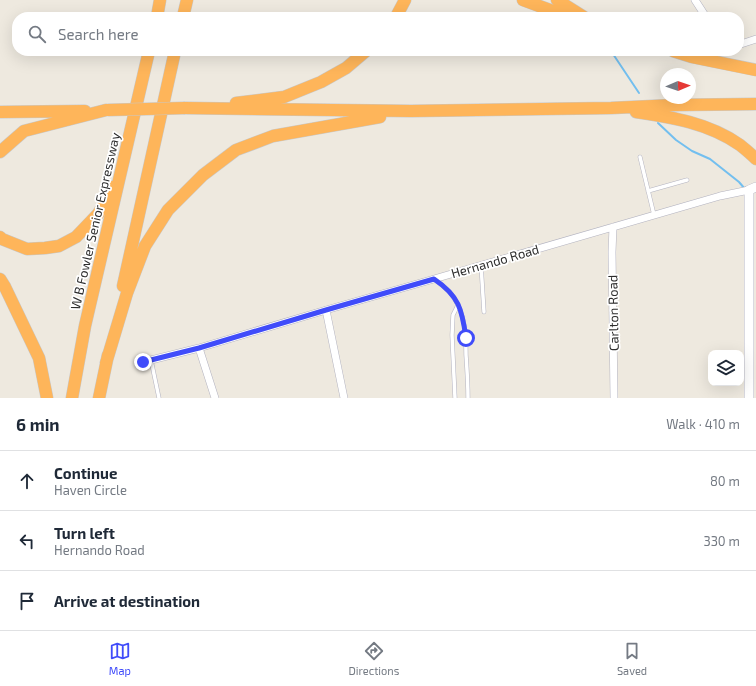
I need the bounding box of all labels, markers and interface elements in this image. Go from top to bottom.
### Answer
search box [12,12,744,56]
icon: search [26,23,48,45]
text: Search here [58,25,139,43]
north arrow [660,68,696,104]
street label: W B Fowler Senior Expressway [67,131,123,311]
street label: Hernando Road [449,241,541,281]
street label: Carlton Road [604,275,622,351]
route start [457,329,475,347]
map controls [708,350,744,386]
button: layers [708,350,744,386]
route end [134,353,152,371]
text: 6 min [16,414,60,434]
text: Walk · 410 m [666,416,740,432]
text: Continue [54,464,117,482]
icon: ahead [16,470,38,492]
text: 80 m [710,473,740,489]
text: Haven Circle [54,482,127,498]
text: Turn left [54,524,115,542]
icon: left [16,530,38,552]
text: 330 m [703,533,740,549]
text: Hernando Road [54,542,145,558]
icon: arrive [16,590,38,612]
text: Arrive at destination [54,592,200,610]
tab: Map [109,640,131,677]
tab: Directions [349,640,399,677]
tab: Saved [617,640,647,677]

